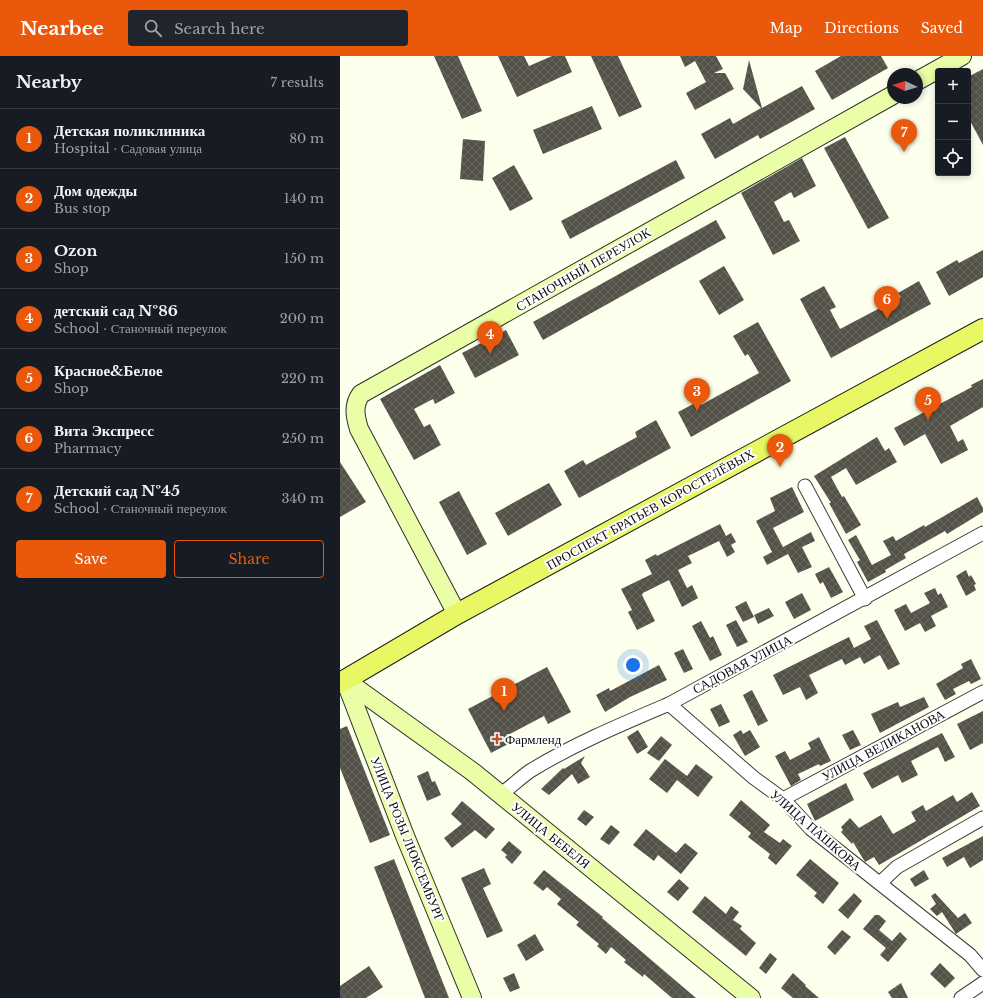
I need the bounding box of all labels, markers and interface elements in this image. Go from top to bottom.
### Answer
search box [128,10,408,46]
text: Nearbee [20,17,104,40]
icon: search [142,17,164,39]
text: Search here [174,19,265,38]
text: Map [770,19,802,37]
text: Directions [824,19,899,37]
text: Saved [921,19,963,37]
north arrow [887,68,923,104]
map controls [935,68,971,176]
button: + [935,68,971,104]
text: Nearby [16,72,82,93]
text: 7 results [271,74,324,91]
button: − [935,104,971,140]
pin: 7 [891,119,917,152]
text: Детская поликлиника [54,121,205,140]
text: 1 [26,130,32,147]
text: 80 m [289,130,324,147]
text: Hospital · Садовая улица [54,140,202,157]
button: locate [935,140,971,176]
text: Дом одежды [54,181,137,200]
text: 2 [25,190,33,207]
text: 140 m [284,190,324,207]
text: Bus stop [54,200,110,217]
street label: СТАНОЧНЫЙ ПЕРЕУЛОК [513,224,654,315]
text: Ozon [54,241,97,260]
text: 3 [25,250,33,267]
text: 150 m [284,250,324,267]
text: Shop [54,260,89,277]
pin: 6 [874,286,900,319]
text: детский сад №86 [54,301,178,320]
text: 4 [25,310,33,327]
text: 200 m [280,310,324,327]
text: School · Станочный переулок [54,320,227,337]
pin: 4 [477,321,503,354]
text: Красное&Белое [54,361,163,380]
text: 5 [25,370,33,387]
text: 220 m [281,370,324,387]
pin: 3 [684,378,710,411]
text: Shop [54,380,89,397]
pin: 5 [915,387,941,420]
text: Вита Экспресс [54,421,154,440]
text: 6 [25,430,33,447]
text: 250 m [282,430,324,447]
pin: 2 [767,434,793,467]
text: Pharmacy [54,440,122,457]
street label: ПРОСПЕКТ БРАТЬЕВ КОРОСТЕЛЁВЫХ [543,445,758,574]
text: Детский сад №45 [54,481,180,500]
text: 7 [26,490,32,507]
text: 340 m [281,490,324,507]
text: School · Станочный переулок [54,500,227,517]
button: Save [16,540,166,578]
button: Share [174,540,324,578]
street label: САДОВАЯ УЛИЦА [690,631,795,698]
your location [623,655,643,675]
pin: 1 [491,678,517,711]
street label: УЛИЦА ВЕЛИКАНОВА [819,705,948,785]
place label: Фармленд [505,731,562,748]
marker: Фармленд [492,734,502,744]
street label: УЛИЦА РОЗЫ ЛЮКСЕМБУРГ [367,754,449,925]
street label: УЛИЦА ПАШКОВА [767,786,865,875]
street label: УЛИЦА БЕБЕЛЯ [508,798,594,873]

